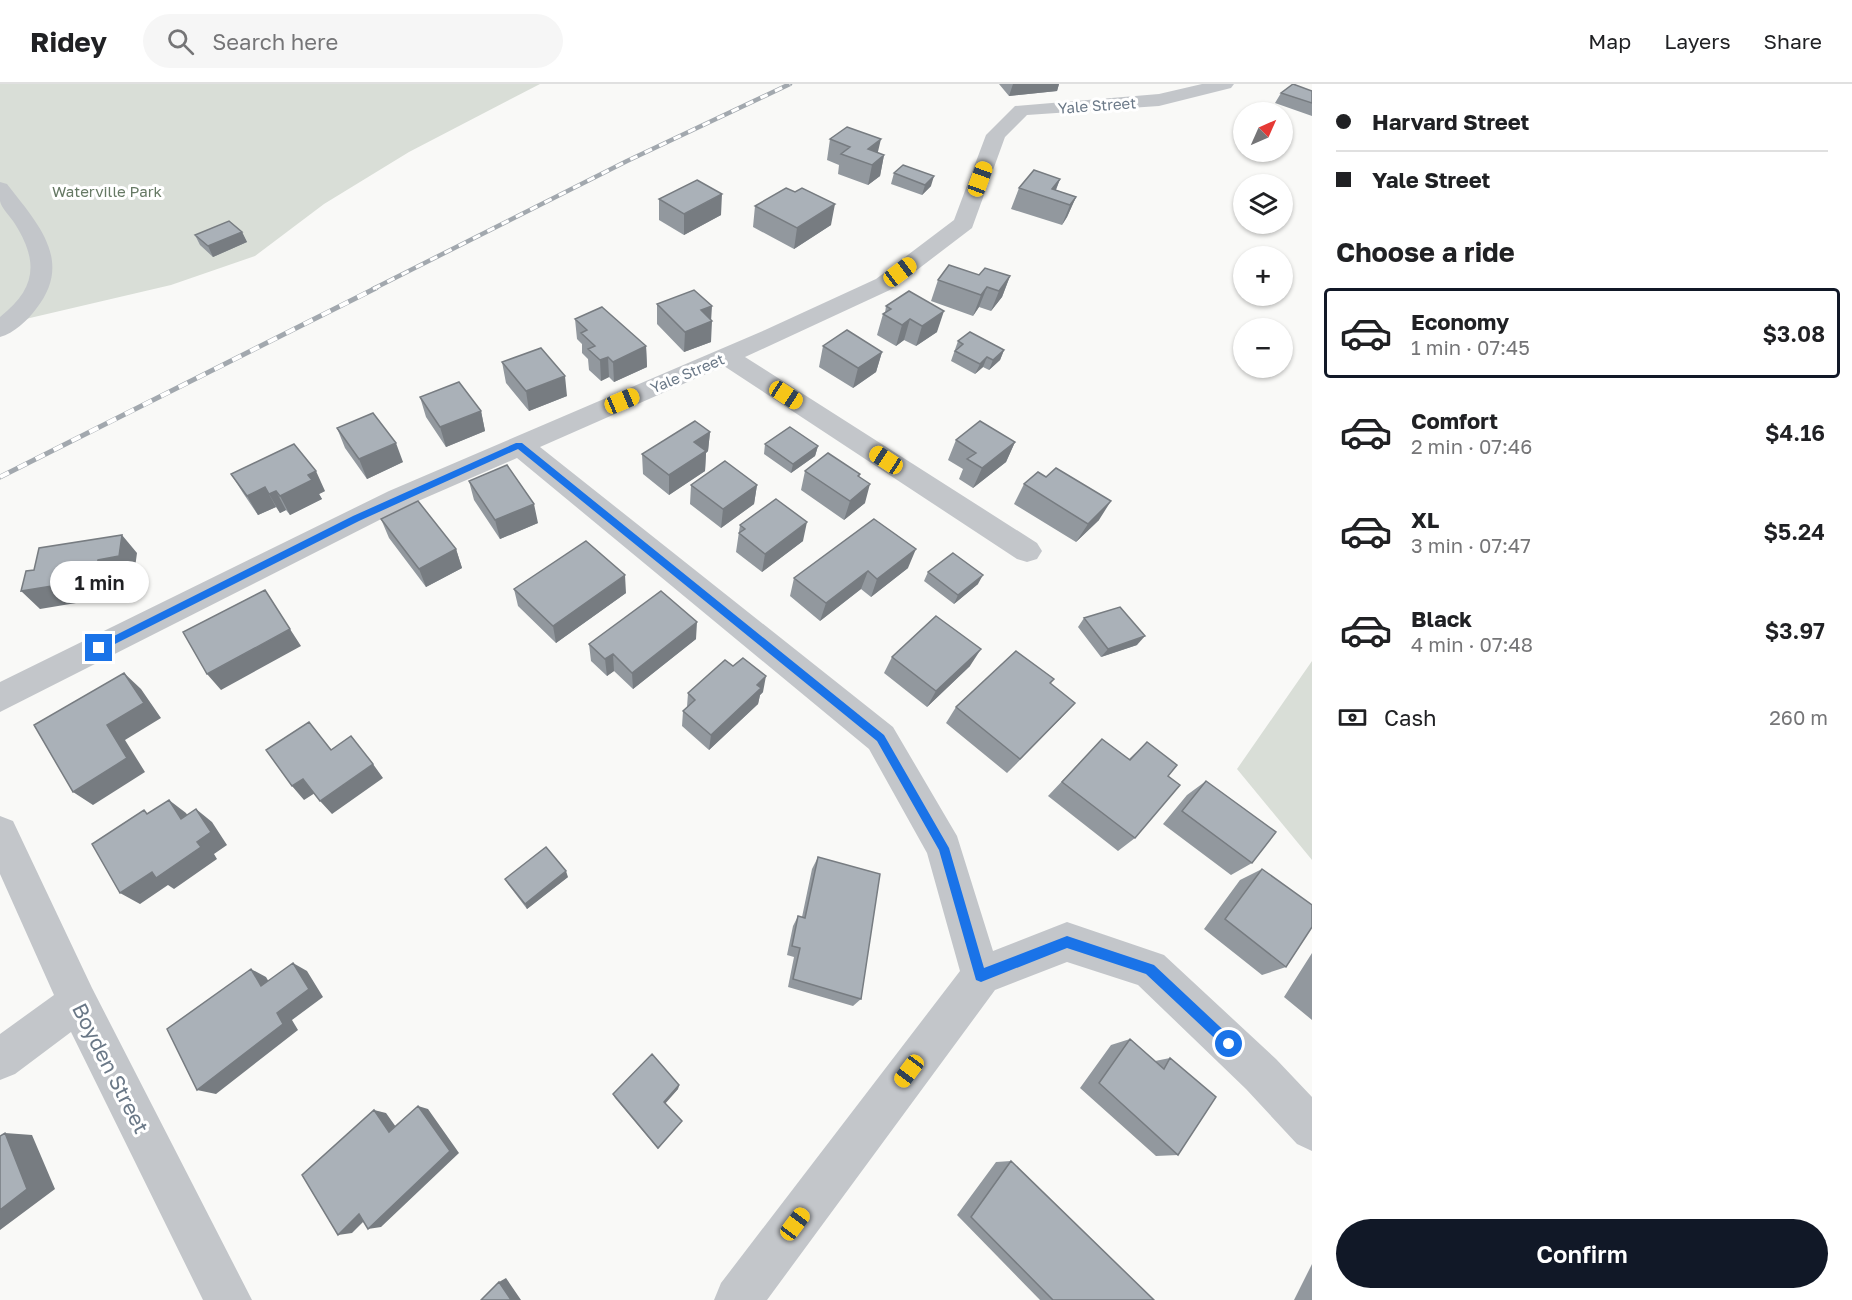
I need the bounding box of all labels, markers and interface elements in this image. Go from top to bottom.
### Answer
search box [143,14,563,68]
text: Ridey [30,25,107,58]
icon: search [164,25,197,58]
text: Search here [212,28,338,55]
text: Map [1588,28,1631,54]
text: Layers [1664,28,1731,54]
text: Share [1764,28,1822,54]
street label: Yale Street [1057,93,1137,117]
north arrow [1233,102,1293,162]
map controls [1233,102,1293,378]
text: Harvard Street [1372,108,1529,135]
car [965,159,995,199]
text: Yale Street [1372,166,1490,193]
button: layers [1233,174,1293,234]
park label: Waterville Park [52,182,162,200]
text: Choose a ride [1336,236,1515,268]
button: + [1233,246,1293,306]
car [880,254,920,290]
icon: car [1339,306,1393,360]
text: Economy [1411,308,1509,335]
button: − [1233,318,1293,378]
text: $3.08 [1762,320,1825,347]
text: 1 min · 07:45 [1411,335,1530,359]
street label: Yale Street [647,349,727,397]
car [766,378,806,412]
car [602,386,642,416]
icon: car [1339,405,1393,459]
text: Comfort [1411,407,1498,434]
text: $4.16 [1765,419,1825,446]
text: 2 min · 07:46 [1411,434,1532,458]
car [866,443,906,477]
icon: car [1339,504,1393,558]
text: XL [1411,506,1439,533]
text: $5.24 [1764,518,1825,545]
text: 3 min · 07:47 [1411,533,1531,557]
callout: 1 min [50,561,148,603]
text: 1 min [74,570,125,594]
icon: car [1339,603,1393,657]
text: Black [1411,605,1472,632]
text: $3.97 [1765,617,1825,644]
text: 4 min · 07:48 [1411,632,1533,656]
route end [85,634,112,661]
icon: cash [1336,701,1369,734]
text: Cash [1384,704,1437,731]
text: 260 m [1769,705,1828,729]
street label: Boyden Street [67,998,155,1138]
route start [1215,1030,1242,1057]
car [891,1051,927,1091]
car [777,1204,813,1244]
button: Confirm [1336,1219,1828,1288]

